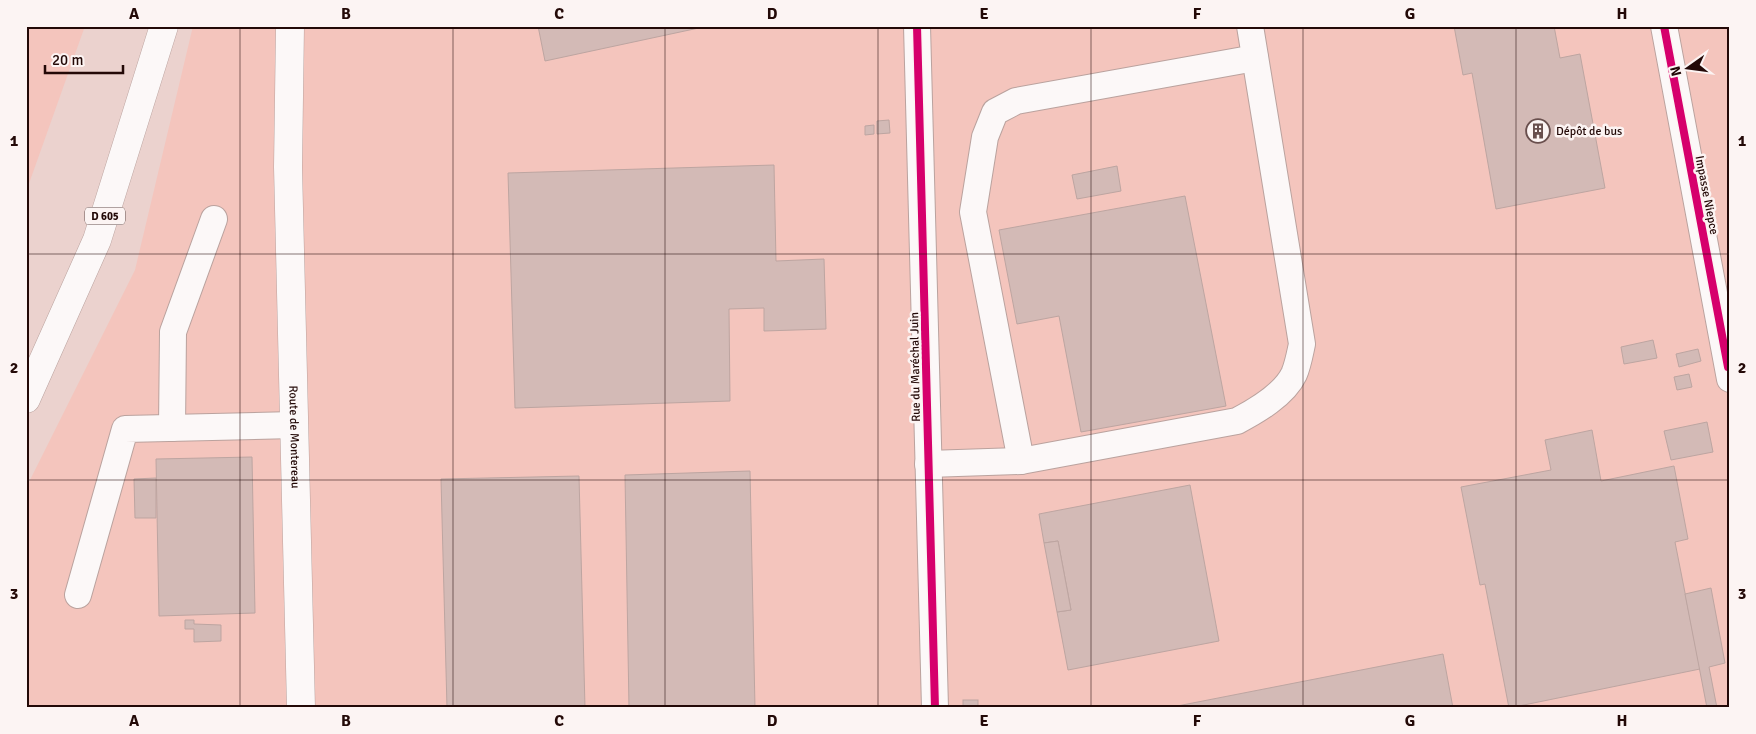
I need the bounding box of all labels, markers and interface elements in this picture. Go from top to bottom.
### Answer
text: A [129,4,140,24]
text: B [341,4,351,24]
text: C [554,4,564,24]
text: D [767,4,778,24]
text: E [979,4,989,24]
text: F [1193,4,1202,24]
text: G [1405,4,1415,24]
text: H [1617,4,1627,24]
scale bar [45,42,122,74]
north arrow [1664,42,1714,92]
text: 20 m [52,51,83,69]
text: N [1666,64,1685,78]
building icon: Dépôt de bus [1525,118,1551,144]
place label: Dépôt de bus [1556,124,1622,139]
text: 1 [10,131,19,151]
text: 1 [1738,131,1747,151]
street label: Impasse Niepce [1692,154,1722,236]
road number: D 605 [85,208,125,225]
street label: Rue du Maréchal Juin [907,312,924,422]
text: 2 [10,358,18,378]
text: 2 [1738,358,1746,378]
street label: Route de Montereau [285,385,303,489]
text: 3 [10,584,18,604]
text: 3 [1738,584,1746,604]
text: A [129,711,140,731]
text: B [341,711,351,731]
text: C [554,711,564,731]
text: D [767,711,778,731]
text: E [979,711,989,731]
text: F [1193,711,1202,731]
text: G [1405,711,1415,731]
text: H [1617,711,1627,731]

